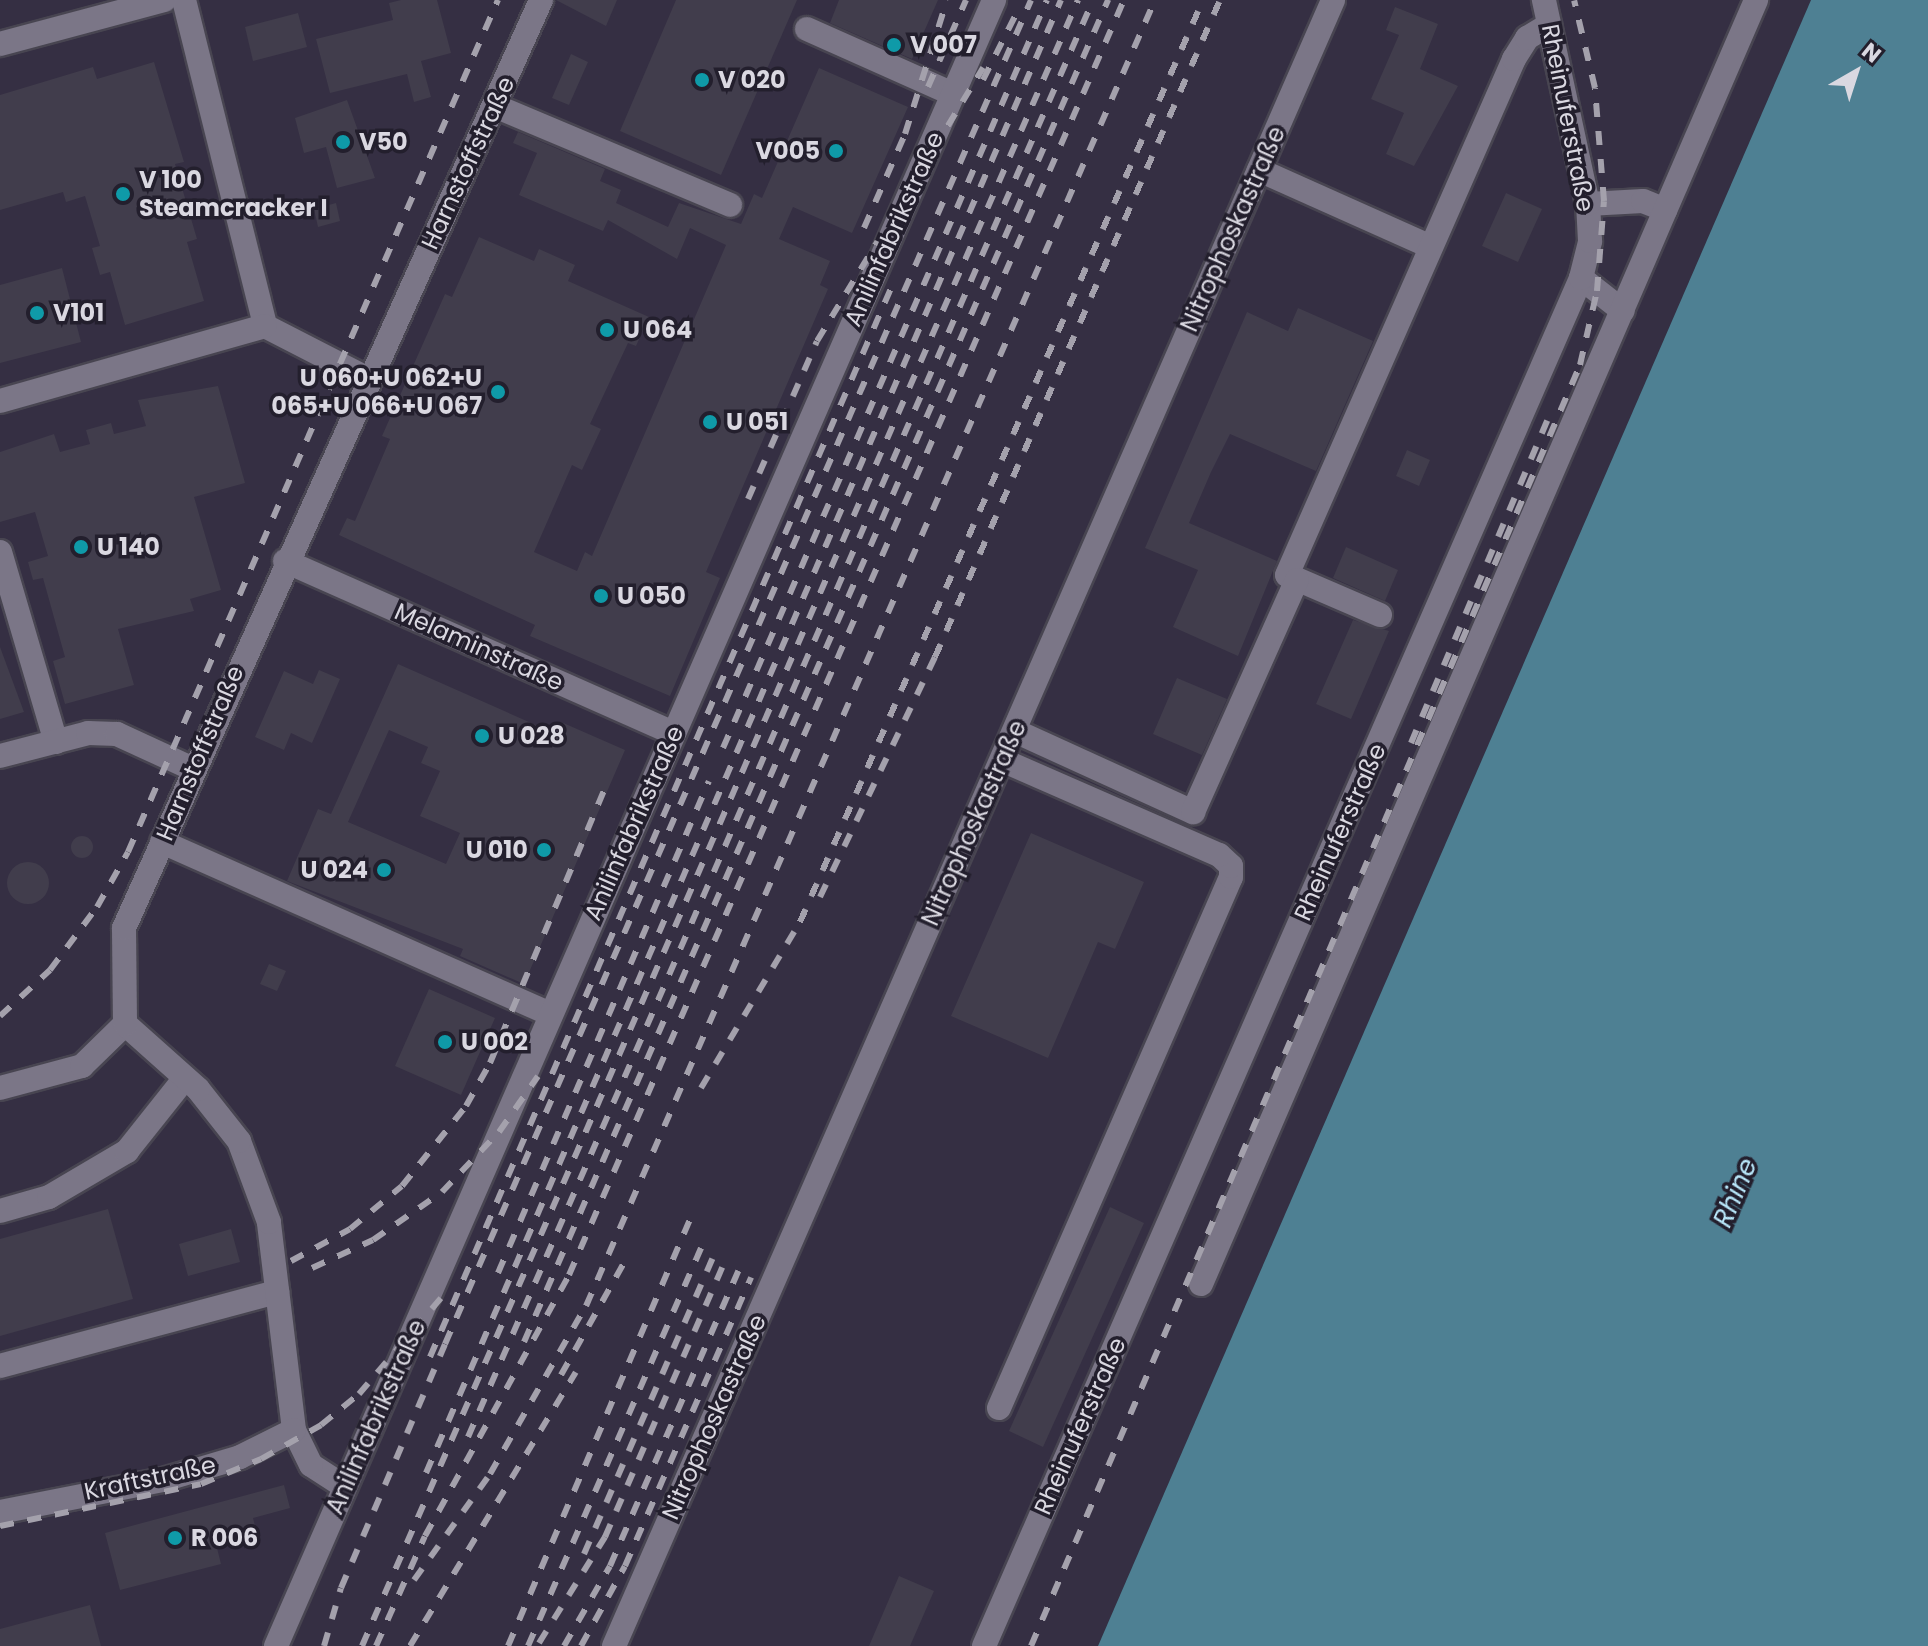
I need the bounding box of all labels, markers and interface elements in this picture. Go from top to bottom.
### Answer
street label: Rheinuferstraße [1536,22,1600,214]
place label: V 007 [910,31,977,59]
north arrow [1816,32,1896,112]
marker: V 007 [885,36,903,54]
text: N [1855,36,1888,70]
place label: V 020 [718,66,786,94]
marker: V 020 [693,71,711,89]
street label: Harnstoffstraße [415,72,521,254]
street label: Nitrophoskastraße [1175,122,1291,336]
street label: Anilinfabrikstraße [838,127,950,331]
place label: V50 [359,128,408,156]
marker: V50 [334,133,352,151]
place label: V005 [756,137,820,165]
marker: V005 [827,142,845,160]
place label: V 100 Steamcracker I [139,166,328,222]
marker: V 100 Steamcracker I [114,185,132,203]
place label: V101 [53,299,104,327]
marker: V101 [28,304,46,322]
place label: U 064 [623,316,692,344]
marker: U 064 [598,321,616,339]
place label: U 060+U 062+U 065+U 066+U 067 [271,364,482,420]
marker: U 060+U 062+U 065+U 066+U 067 [489,383,507,401]
place label: U 051 [726,408,788,436]
marker: U 051 [701,413,719,431]
place label: U 140 [97,533,160,561]
marker: U 140 [72,538,90,556]
place label: U 050 [617,582,686,610]
marker: U 050 [592,587,610,605]
street label: Melaminstraße [390,597,568,697]
street label: Harnstoffstraße [150,661,250,845]
street label: Nitrophoskastraße [916,716,1032,930]
street label: Anilinfabrikstraße [578,721,690,925]
place label: U 028 [498,722,565,750]
marker: U 028 [473,727,491,745]
street label: Rheinuferstraße [1288,739,1392,925]
place label: U 010 [466,836,528,864]
marker: U 010 [535,841,553,859]
place label: U 024 [300,856,368,884]
marker: U 024 [375,861,393,879]
place label: U 002 [461,1028,528,1056]
marker: U 002 [436,1033,454,1051]
water label: Rhine [1708,1154,1764,1232]
street label: Nitrophoskastraße [656,1310,772,1524]
street label: Anilinfabrikstraße [320,1315,432,1519]
street label: Rheinuferstraße [1028,1333,1132,1519]
street label: Kraftstraße [82,1450,218,1506]
place label: R 006 [191,1524,258,1552]
marker: R 006 [166,1529,184,1547]

